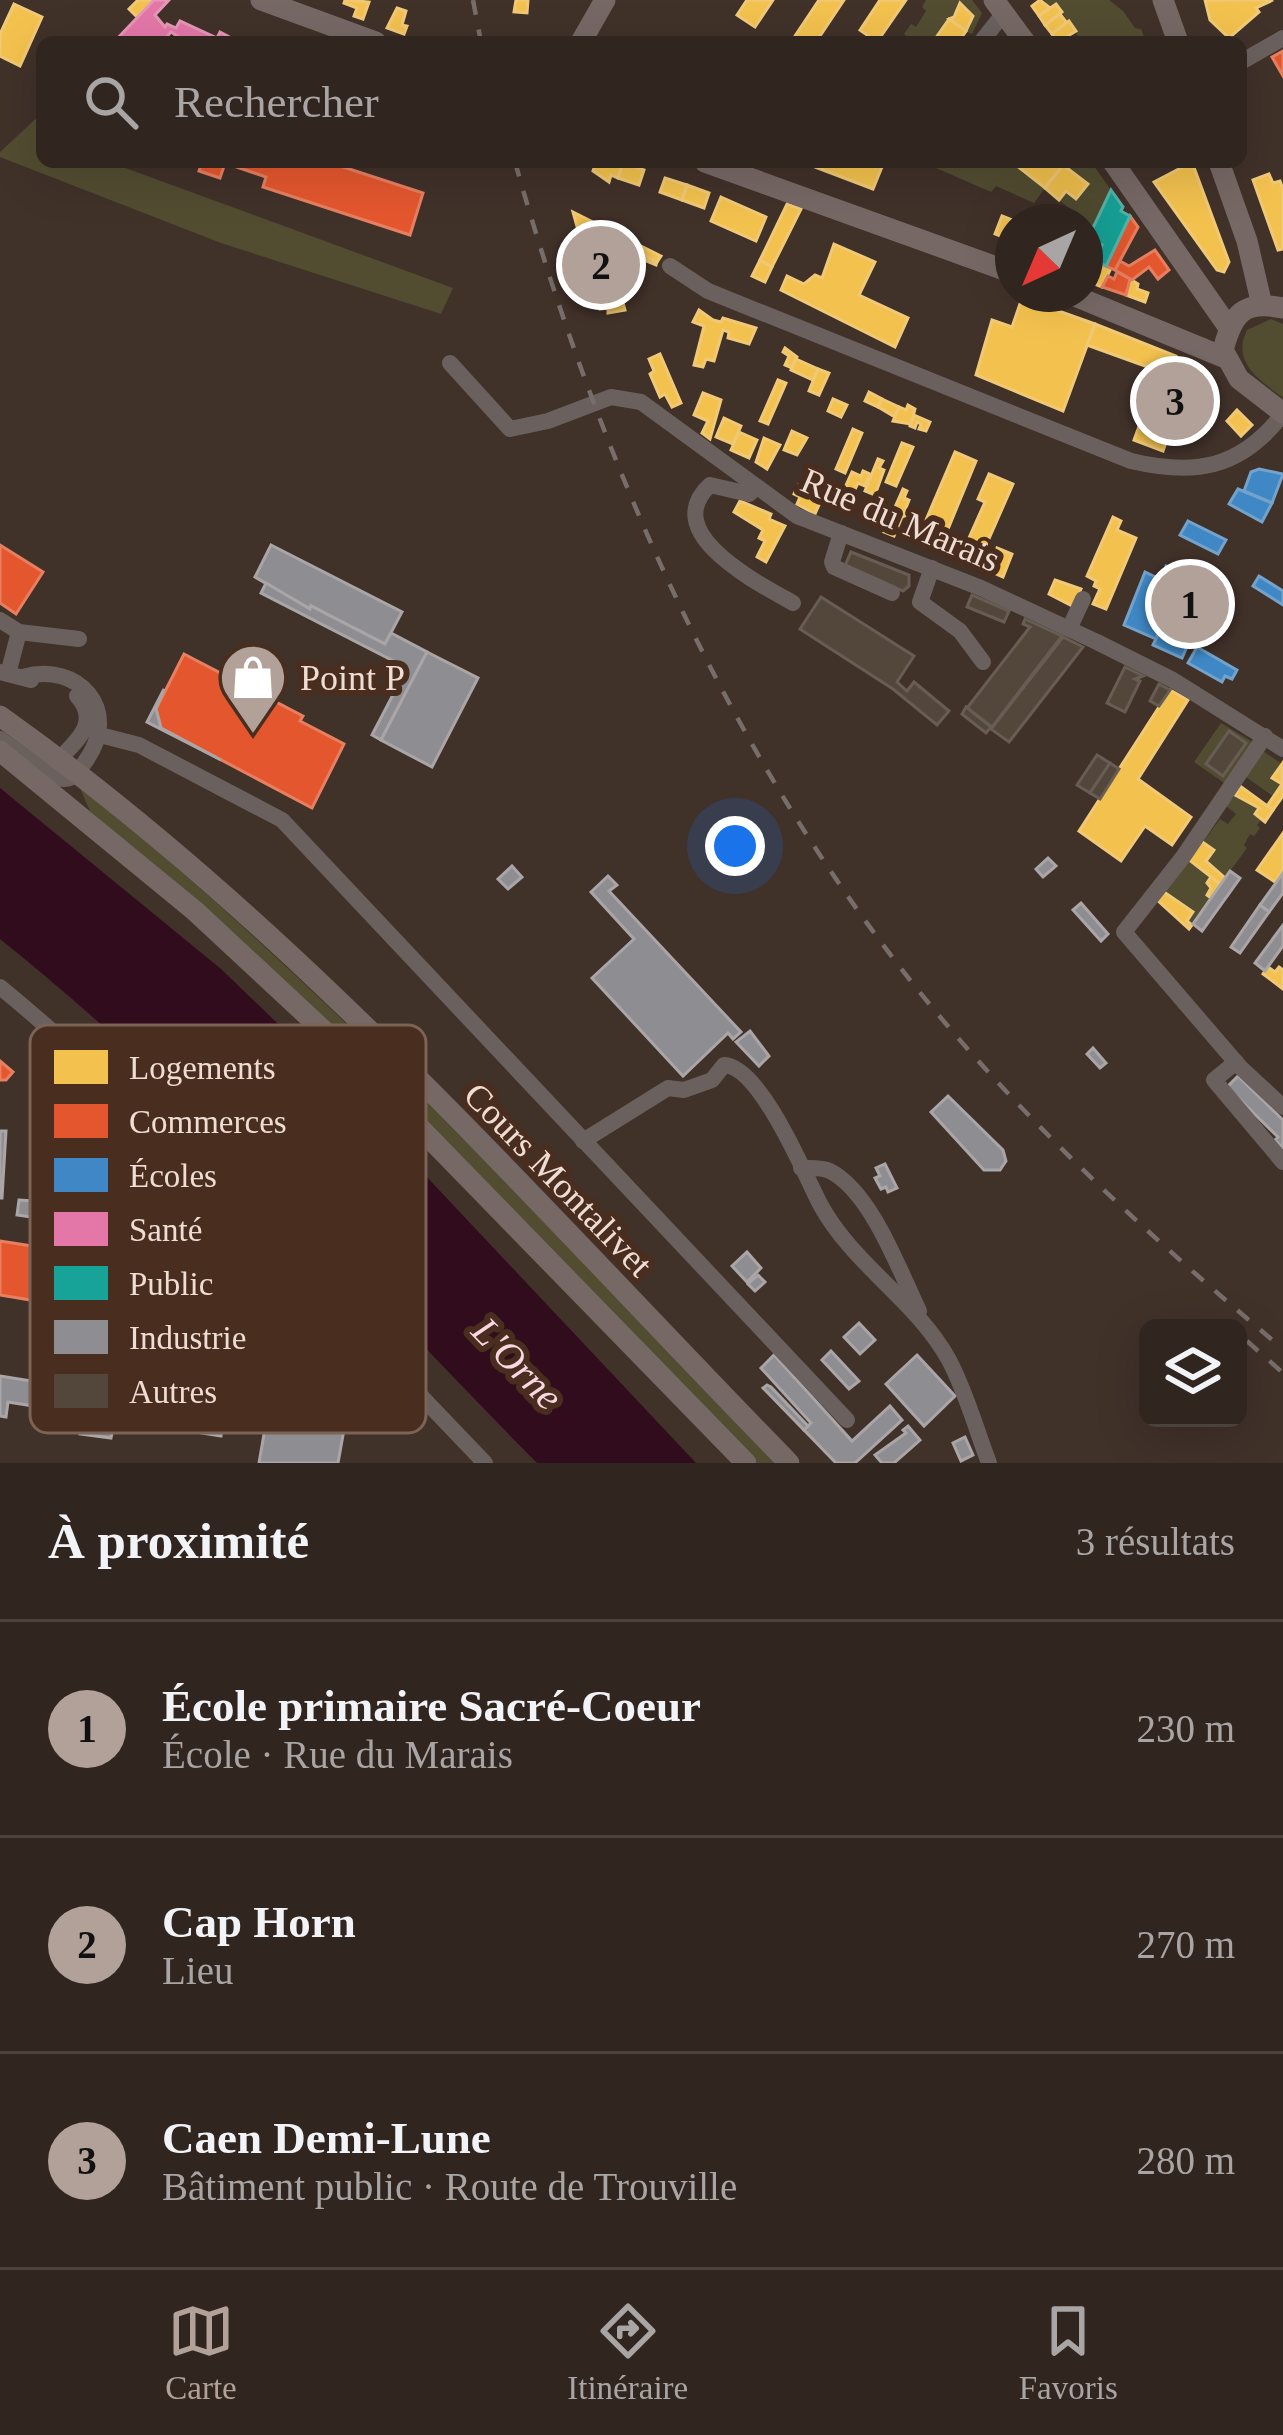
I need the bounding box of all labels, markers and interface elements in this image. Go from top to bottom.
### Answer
search box [36,36,1247,168]
icon: search [78,69,144,135]
text: Rechercher [174,77,379,127]
north arrow [995,204,1103,312]
pin: 2 [562,220,640,310]
pin: 3 [1136,356,1214,446]
street label: Rue du Marais [795,460,1006,580]
pin: 1 [1151,559,1229,649]
shop icon: Point P [218,642,288,736]
place label: Point P [300,658,405,698]
your location [705,816,765,876]
legend [30,1025,426,1433]
text: Logements [129,1050,276,1086]
street label: Cours Montalivet [456,1075,661,1285]
text: Commerces [129,1104,287,1140]
text: Écoles [129,1158,217,1194]
text: Santé [129,1212,202,1248]
text: Public [129,1266,213,1302]
water label: L'Orne [463,1308,571,1418]
map controls [1139,1319,1247,1427]
button: layers [1139,1319,1247,1427]
text: Industrie [129,1320,246,1356]
text: Autres [129,1374,217,1410]
text: À proximité [48,1513,309,1569]
text: 3 résultats [1076,1520,1235,1563]
text: École primaire Sacré-Coeur [162,1681,701,1731]
text: 1 [77,1707,97,1750]
text: 230 m [1136,1707,1235,1750]
text: École · Rue du Marais [162,1733,513,1776]
text: Cap Horn [162,1897,356,1947]
text: 2 [77,1923,97,1966]
text: 270 m [1136,1923,1235,1966]
text: Lieu [162,1949,233,1992]
text: Caen Demi-Lune [162,2113,491,2163]
text: 3 [77,2139,97,2182]
text: 280 m [1136,2139,1235,2182]
text: Bâtiment public · Route de Trouville [162,2165,737,2208]
tab: Carte [165,2298,237,2407]
tab: Itinéraire [567,2298,688,2407]
tab: Favoris [1019,2298,1118,2407]

